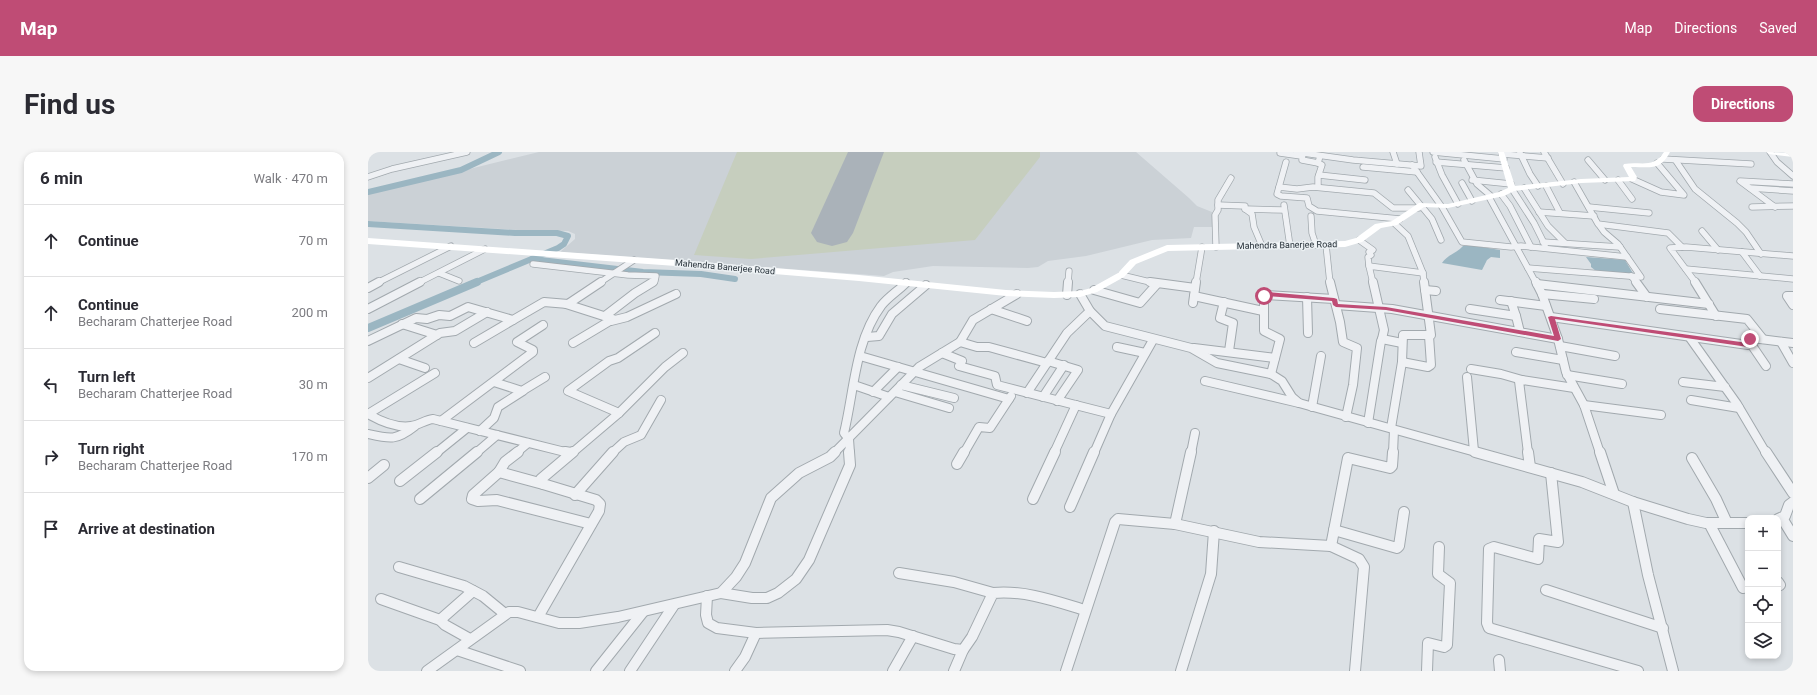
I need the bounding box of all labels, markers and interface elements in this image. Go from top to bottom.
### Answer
text: Map [20,17,58,40]
text: Map [1625,20,1652,36]
text: Directions [1674,20,1737,36]
text: Saved [1759,20,1797,36]
button: Directions [1693,86,1793,122]
text: Find us [24,88,115,121]
text: 6 min [40,168,83,188]
text: Walk · 470 m [253,171,328,186]
icon: ahead [40,230,62,252]
text: Continue [78,232,139,250]
text: 70 m [299,233,328,248]
street label: Mahendra Banerjee Road [1237,239,1337,251]
street label: Mahendra Banerjee Road [675,258,775,276]
route start [1255,287,1273,305]
text: Continue [78,296,139,314]
icon: ahead [40,302,62,324]
text: 200 m [291,305,328,320]
text: Becharam Chatterjee Road [78,314,232,329]
route end [1741,330,1759,348]
text: Turn left [78,368,135,386]
icon: left [40,374,62,396]
text: 30 m [299,377,328,392]
text: Becharam Chatterjee Road [78,386,232,401]
text: Turn right [78,440,144,458]
icon: right [40,446,62,468]
text: 170 m [291,449,328,464]
text: Becharam Chatterjee Road [78,458,232,473]
map controls [1745,515,1781,659]
button: + [1745,515,1781,551]
icon: arrive [40,518,62,540]
text: Arrive at destination [78,520,215,538]
button: − [1745,551,1781,587]
button: locate [1745,587,1781,623]
button: layers [1745,623,1781,659]

